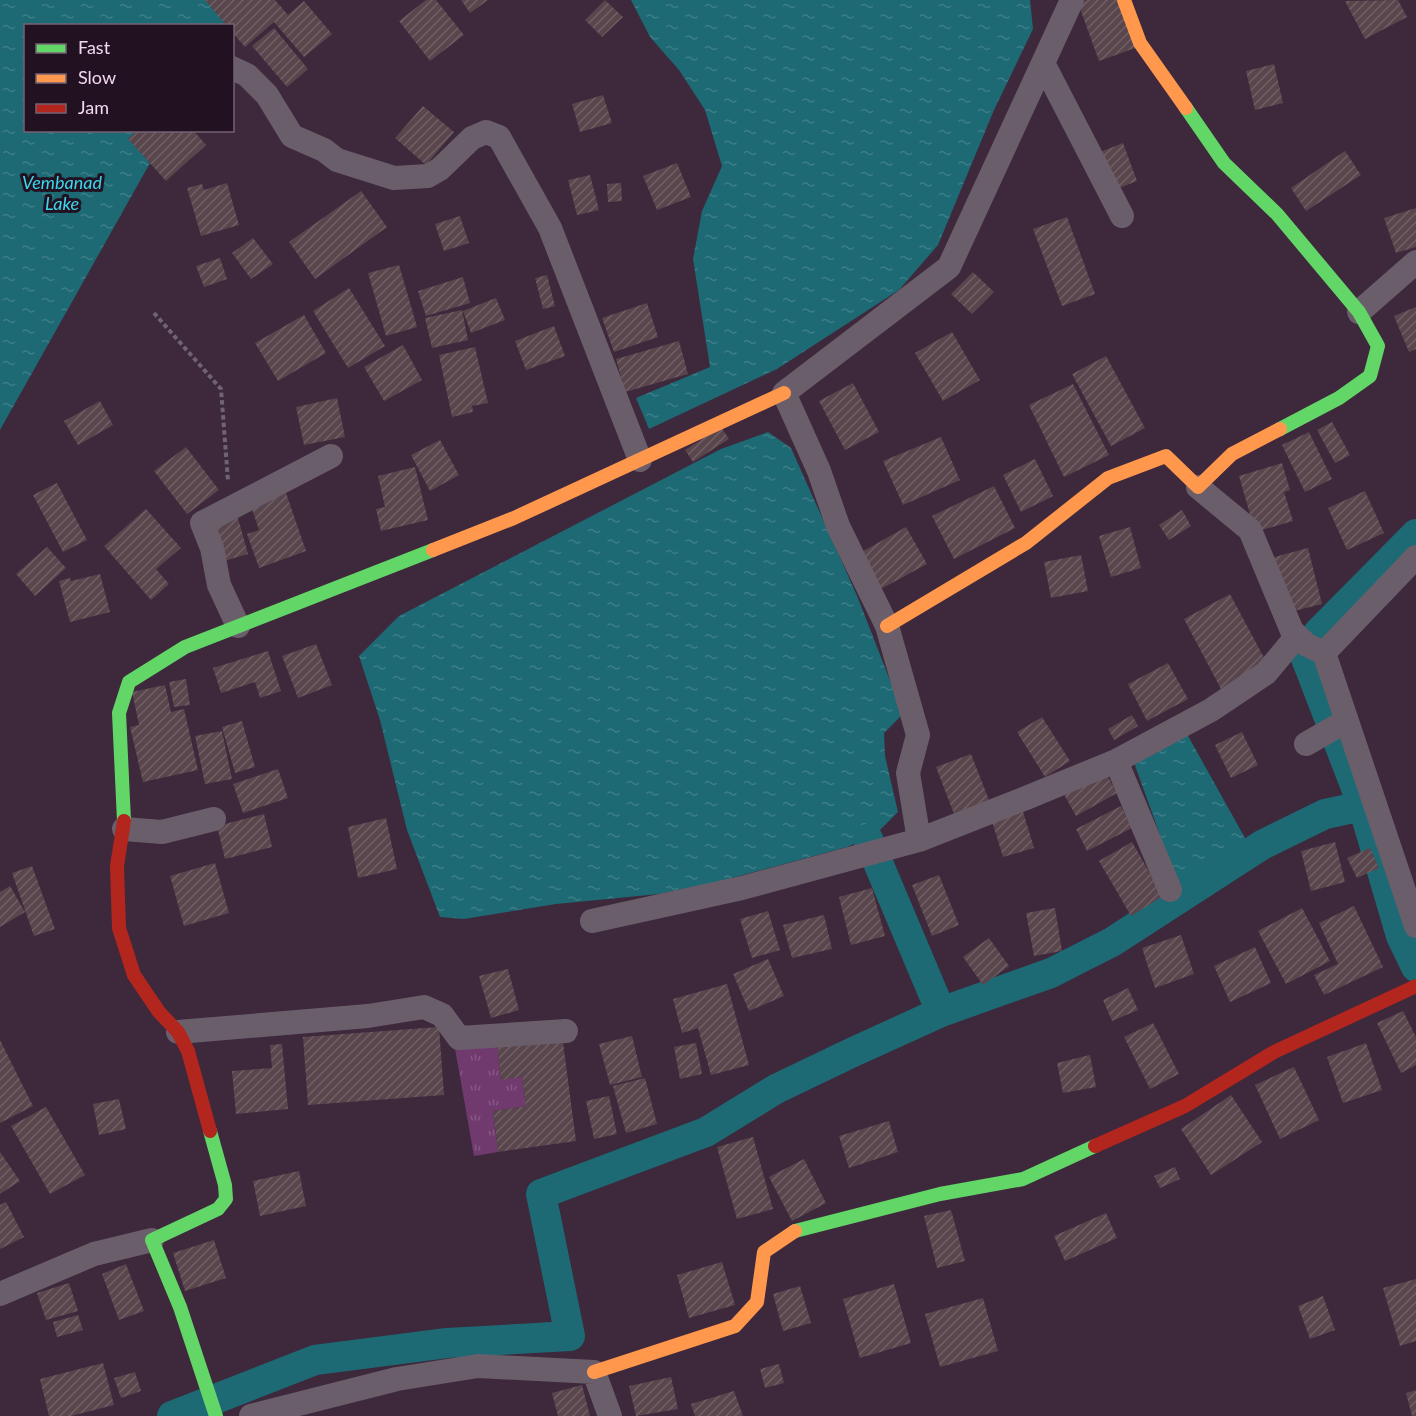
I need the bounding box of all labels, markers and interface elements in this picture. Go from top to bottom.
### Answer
legend [24,24,234,132]
text: Fast [78,36,111,58]
text: Slow [78,66,116,88]
text: Jam [78,96,109,118]
water label: Vembanad Lake [22,171,102,214]

